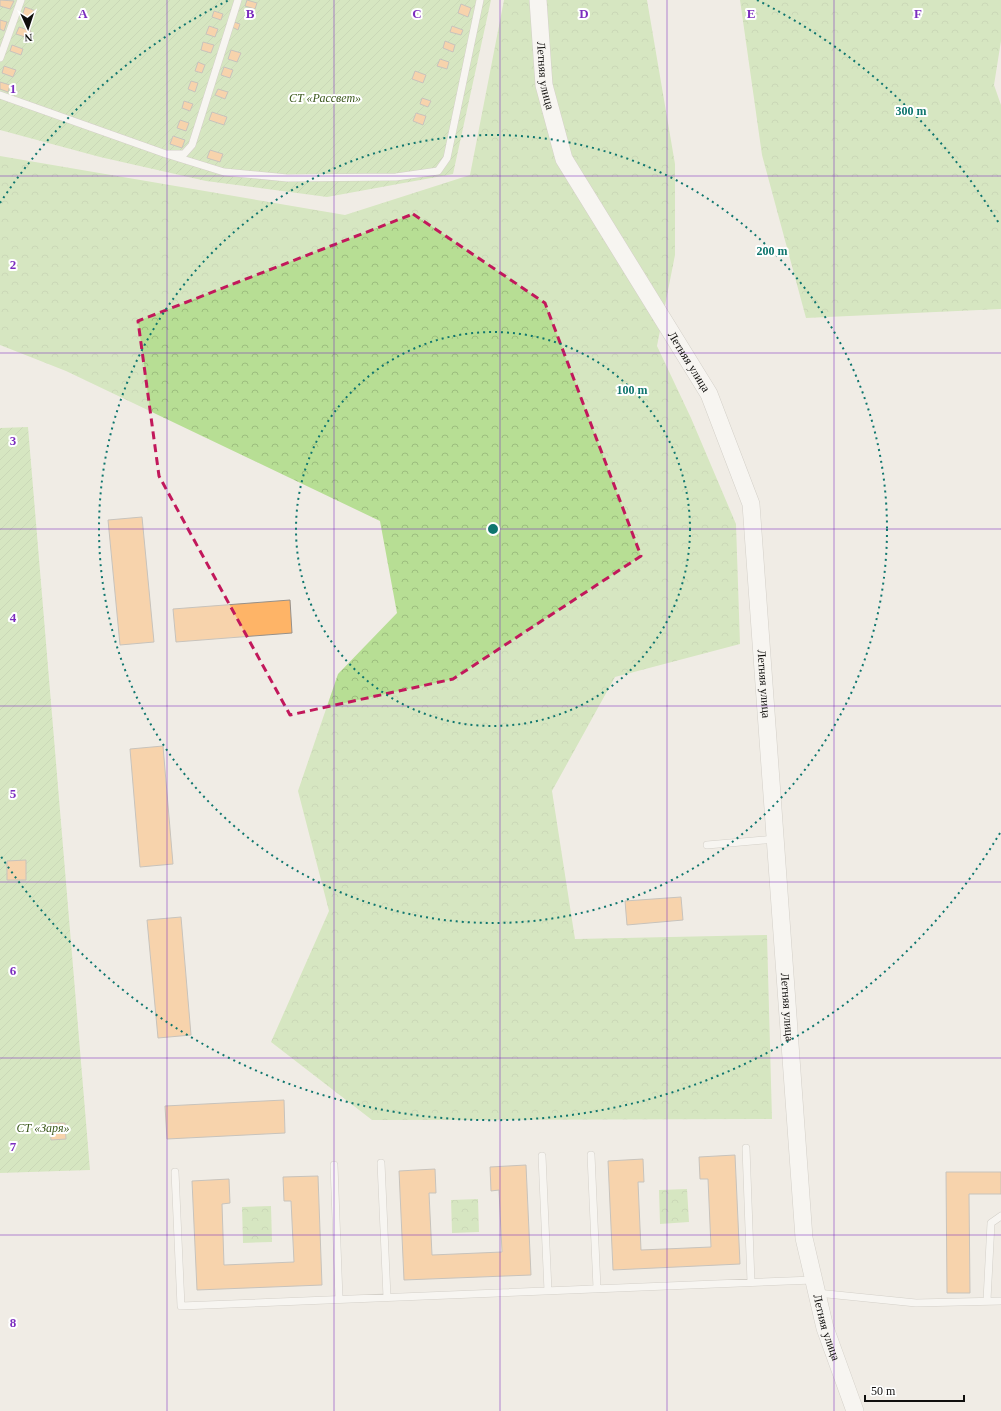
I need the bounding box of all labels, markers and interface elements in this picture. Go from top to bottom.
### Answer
text: A [78,6,88,21]
text: B [246,6,255,21]
text: C [412,6,422,21]
text: D [579,6,589,21]
text: E [747,6,755,21]
text: F [914,6,922,21]
north arrow [8,8,48,48]
text: N [24,32,33,44]
street label: Летняя улица [534,41,558,112]
text: 1 [10,81,16,96]
park label: СТ «Рассвет» [289,91,361,105]
text: 300 m [896,104,927,118]
text: 200 m [757,244,788,258]
text: 2 [10,257,16,272]
street label: Летняя улица [665,329,713,395]
text: 100 m [617,383,648,397]
text: 3 [10,433,17,448]
centre of rings [486,522,500,536]
text: 4 [10,610,17,625]
street label: Летняя улица [755,649,773,719]
text: 5 [10,786,17,801]
text: 6 [10,963,17,978]
street label: Летняя улица [778,972,797,1042]
park label: СТ «Заря» [16,1121,70,1135]
text: 7 [10,1139,17,1154]
street label: Летняя улица [810,1293,843,1363]
text: 8 [10,1315,17,1330]
scale bar [865,1377,964,1403]
text: 50 m [871,1384,896,1398]

